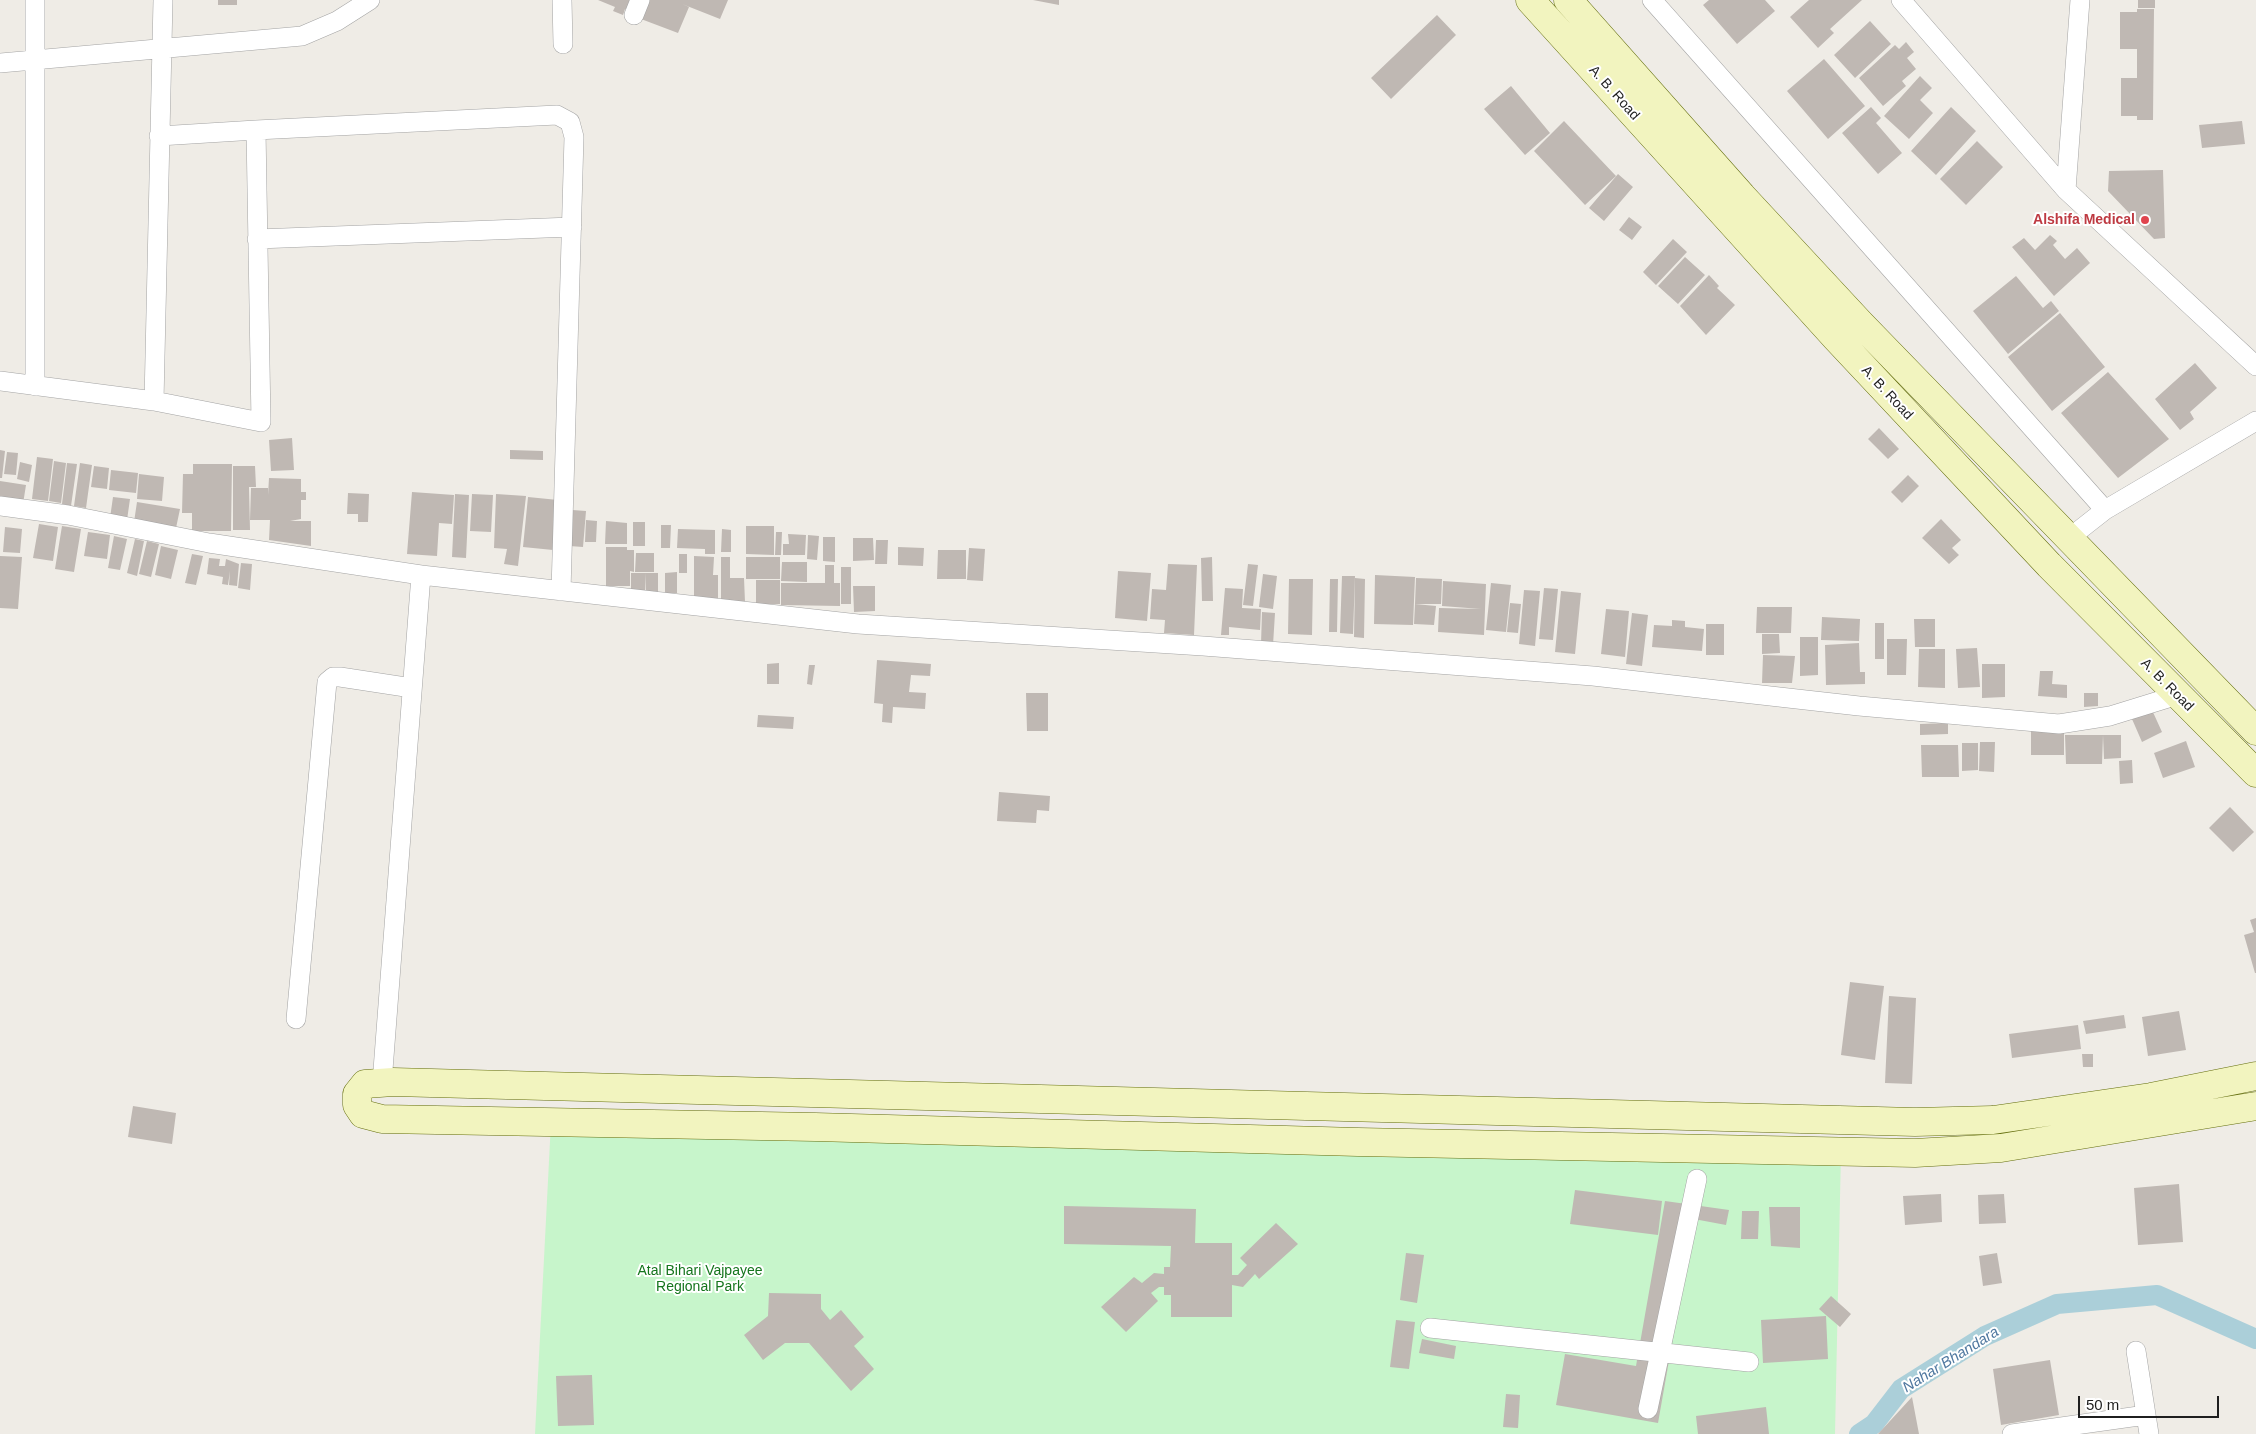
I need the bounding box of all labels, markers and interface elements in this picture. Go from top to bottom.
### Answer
street label: A. B. Road [1585,62,1643,124]
place label: Alshifa Medical [2033,212,2135,228]
marker: Alshifa Medical [2139,214,2151,226]
street label: A. B. Road [1858,363,1916,423]
street label: A. B. Road [2137,655,2197,715]
park label: Atal Bihari Vajpayee Regional Park [637,1263,763,1295]
water label: Nahar Bhandara [1900,1323,2002,1397]
scale bar [2081,1386,2222,1418]
text: 50 m [2086,1396,2119,1413]

